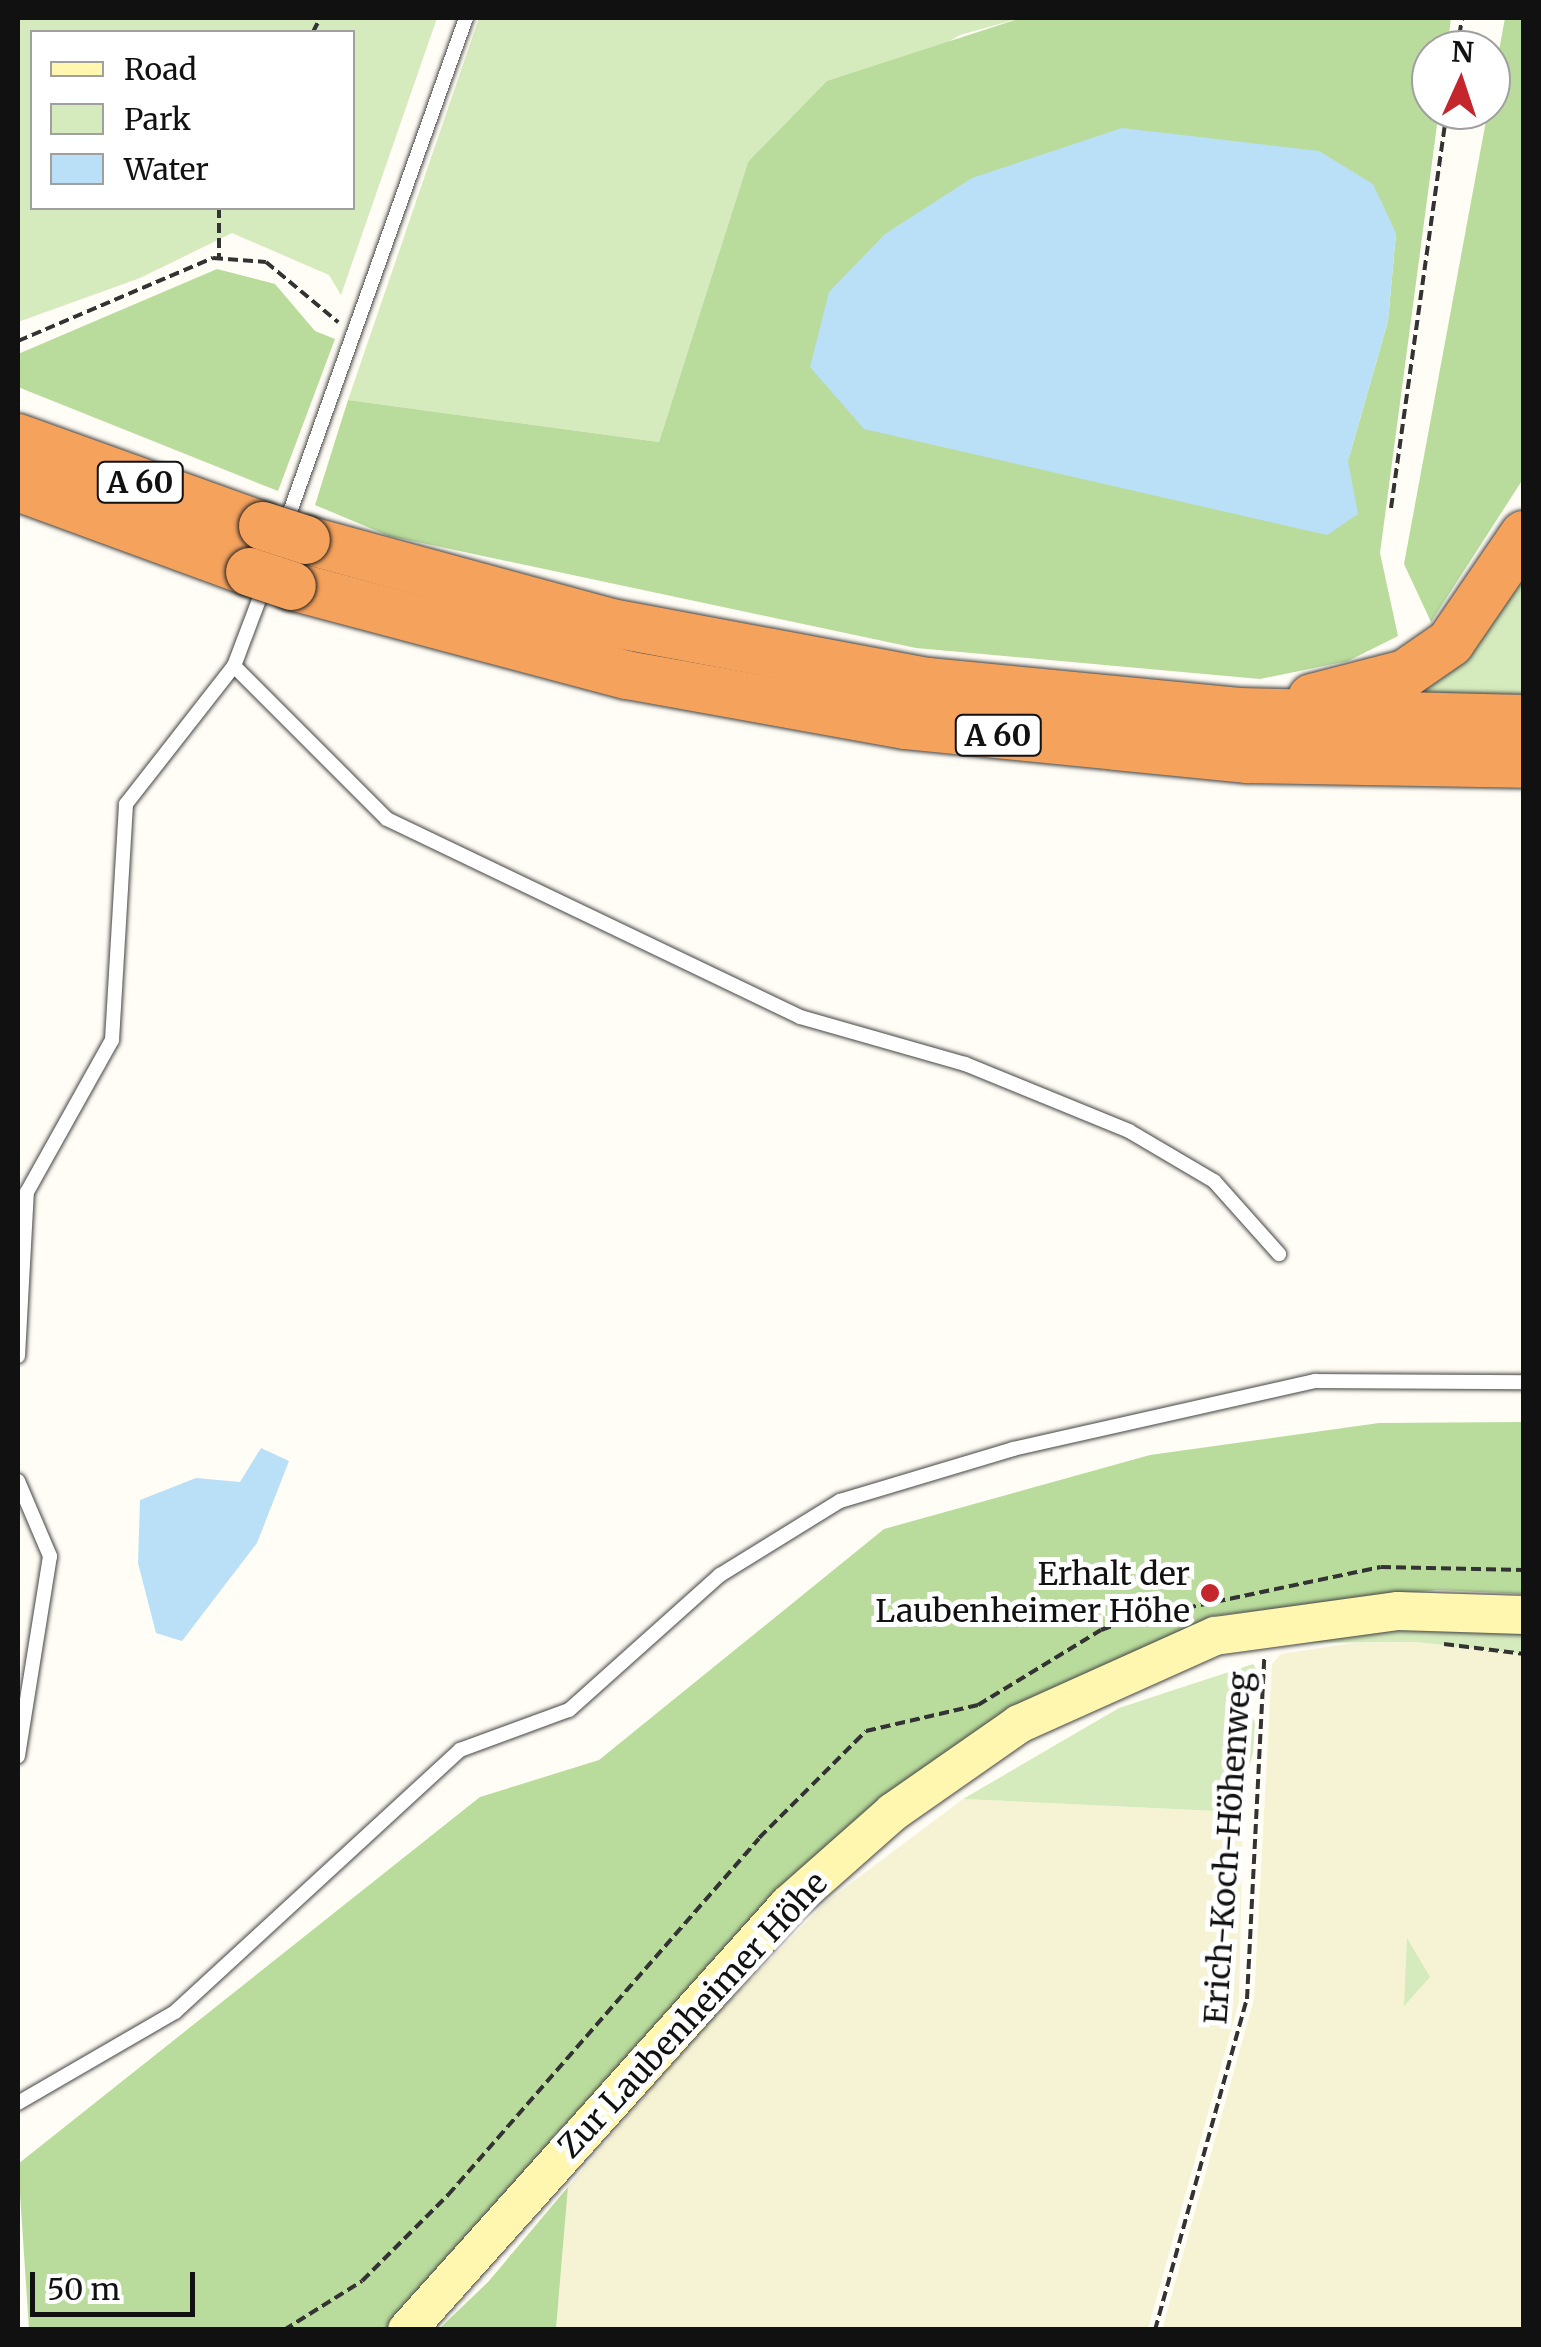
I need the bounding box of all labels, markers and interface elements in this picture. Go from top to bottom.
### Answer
legend [30,30,355,210]
north arrow [1411,30,1511,130]
text: N [1450,33,1474,71]
text: Road [124,50,197,88]
text: Park [124,100,191,138]
text: Water [124,150,209,188]
road number: A 60 [95,457,185,507]
road number: A 60 [953,710,1043,760]
place label: Erhalt der Laubenheimer Höhe [875,1556,1190,1631]
marker: Erhalt der Laubenheimer Höhe [1199,1582,1221,1604]
street label: Erich-Koch-Höhenweg [1197,1670,1259,2026]
street label: Zur Laubenheimer Höhe [551,1864,835,2166]
scale bar [35,2252,200,2314]
text: 50 m [47,2270,120,2308]

